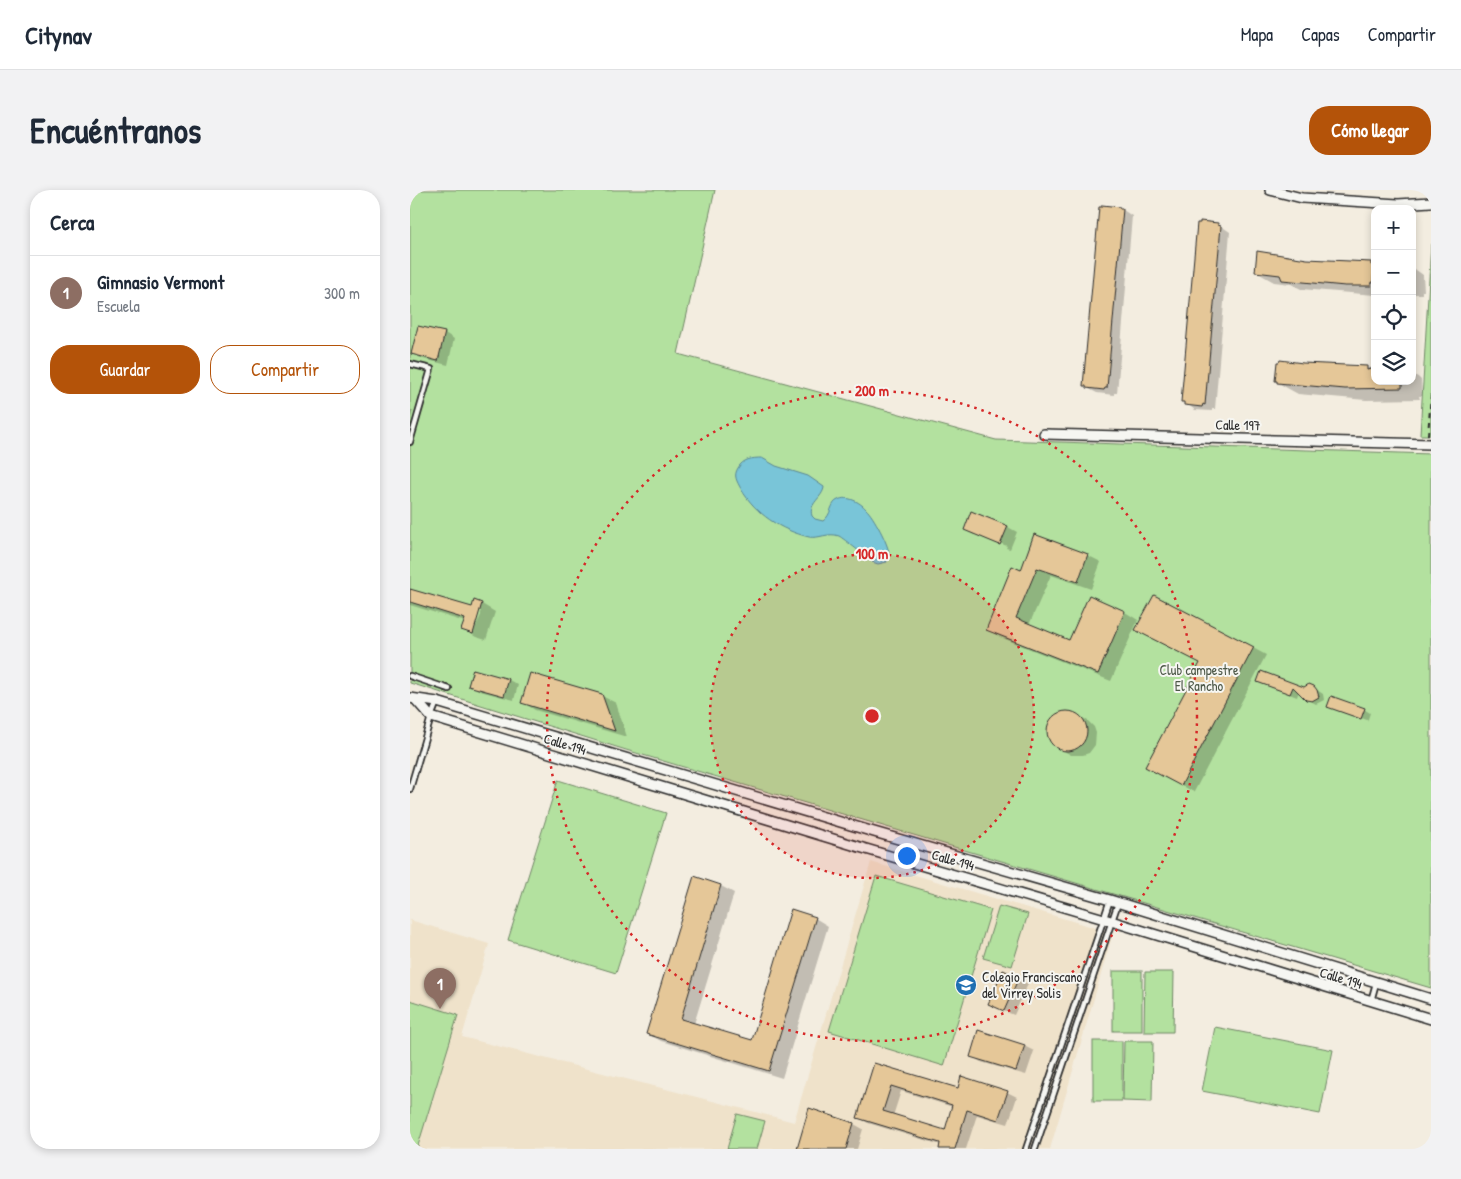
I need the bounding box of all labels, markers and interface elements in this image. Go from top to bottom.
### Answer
text: Citynav [25,19,92,51]
text: Mapa [1241,22,1273,47]
text: Capas [1301,22,1340,47]
text: Compartir [1368,22,1436,47]
button: Cómo llegar [1309,106,1431,155]
text: Encuéntranos [30,107,201,154]
map controls [1371,205,1416,385]
button: + [1371,205,1416,250]
text: Cerca [50,208,94,237]
button: − [1371,250,1416,295]
text: Gimnasio Vermont [97,269,224,295]
text: 1 [63,282,69,304]
text: 300 m [324,282,360,304]
text: Escuela [97,295,140,317]
button: locate [1371,295,1416,340]
button: layers [1371,340,1416,385]
button: Guardar [50,345,200,394]
button: Compartir [210,345,360,394]
text: 200 m [855,380,889,401]
street label: Calle 197 [1215,415,1261,434]
text: 100 m [856,543,888,564]
park label: Club campestre El Rancho [1159,660,1239,695]
centre of rings [863,707,881,725]
street label: Calle 194 [542,728,589,759]
your location [894,843,920,869]
street label: Calle 194 [930,844,977,875]
street label: Calle 194 [1318,962,1365,993]
place label: Colegio Franciscano del Virrey Solis [982,967,1082,1003]
pin: 1 [424,968,456,1009]
school or university icon: Colegio Franciscano del Virrey Solis [954,973,978,997]

